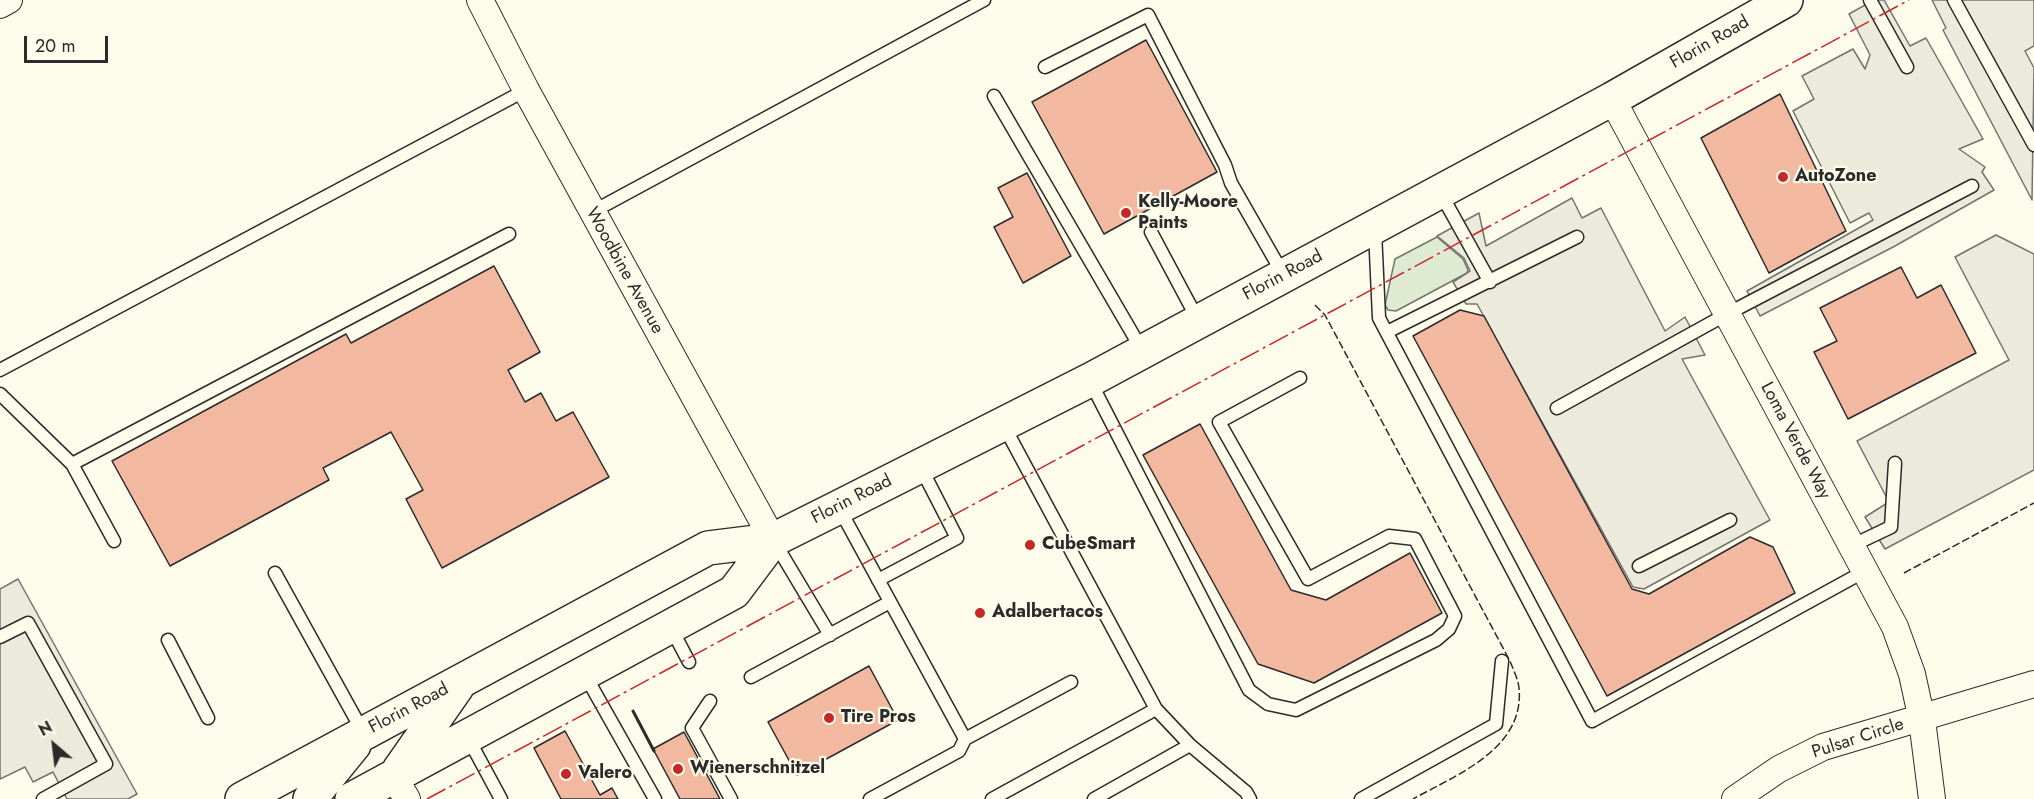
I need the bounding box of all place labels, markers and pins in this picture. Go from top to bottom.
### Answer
place label: AutoZone [1795,166,1876,188]
marker: AutoZone [1776,170,1790,184]
place label: Kelly-Moore Paints [1138,192,1238,234]
marker: Kelly-Moore Paints [1119,206,1133,220]
place label: CubeSmart [1042,534,1135,556]
marker: CubeSmart [1023,538,1037,552]
place label: Adalbertacos [992,602,1103,624]
marker: Adalbertacos [973,606,987,620]
place label: Tire Pros [841,707,916,729]
marker: Tire Pros [822,711,836,725]
place label: Wienerschnitzel [690,758,825,780]
marker: Wienerschnitzel [671,762,685,776]
place label: Valero [578,763,632,785]
marker: Valero [559,767,573,781]

